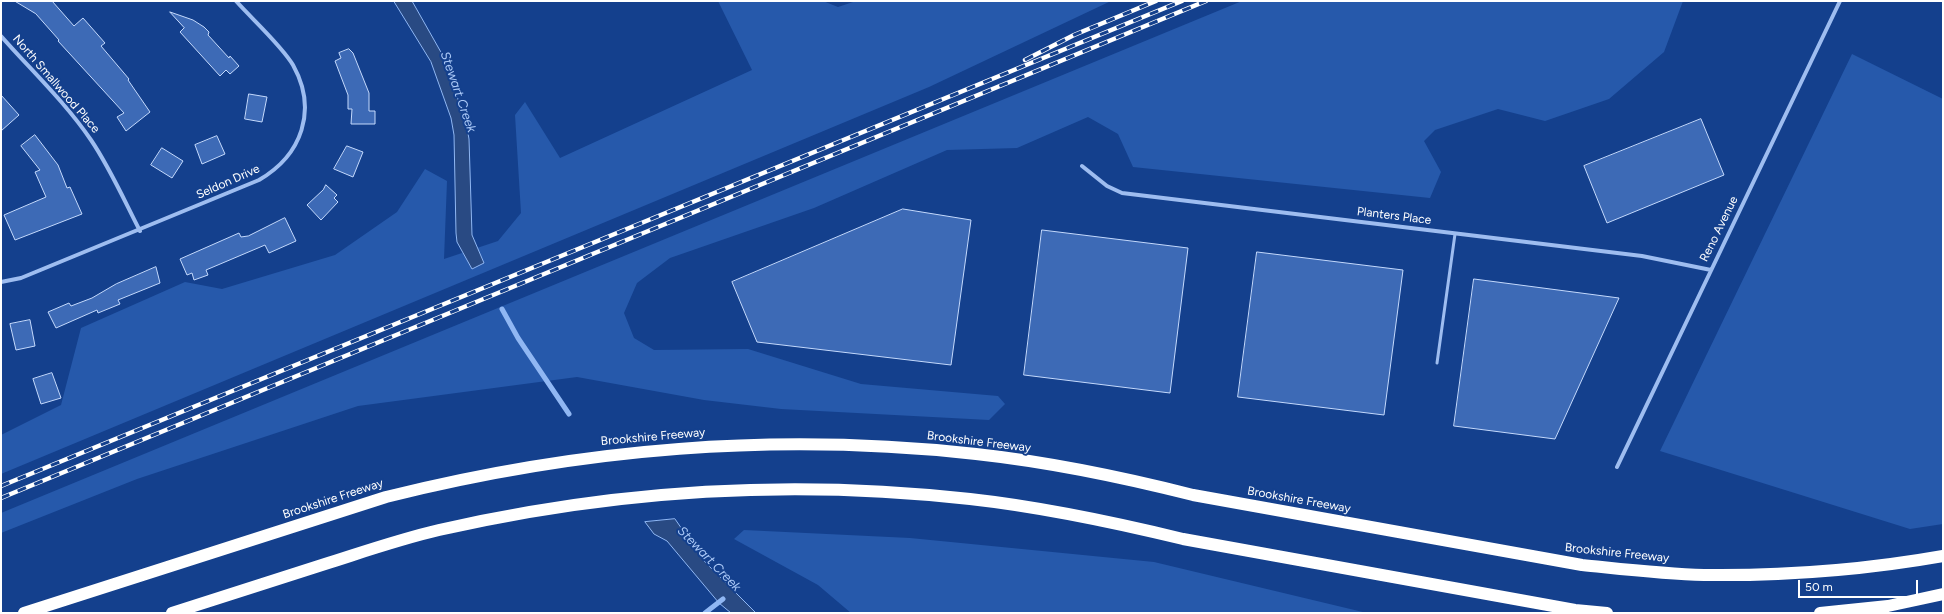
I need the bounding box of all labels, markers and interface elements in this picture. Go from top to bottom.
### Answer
street label: North Smallwood Place [9,32,103,136]
water label: Stewart Creek [437,49,479,135]
street label: Seldon Drive [194,162,262,202]
street label: Reno Avenue [1697,194,1741,264]
street label: Planters Place [1356,204,1432,228]
street label: Brookshire Freeway [600,425,706,449]
street label: Brookshire Freeway [926,428,1032,456]
street label: Brookshire Freeway [281,476,385,522]
street label: Brookshire Freeway [1246,484,1352,516]
water label: Stewart Creek [674,523,744,595]
street label: Brookshire Freeway [1564,540,1670,566]
scale bar [1800,572,1920,598]
text: 50 m [1805,580,1833,594]

